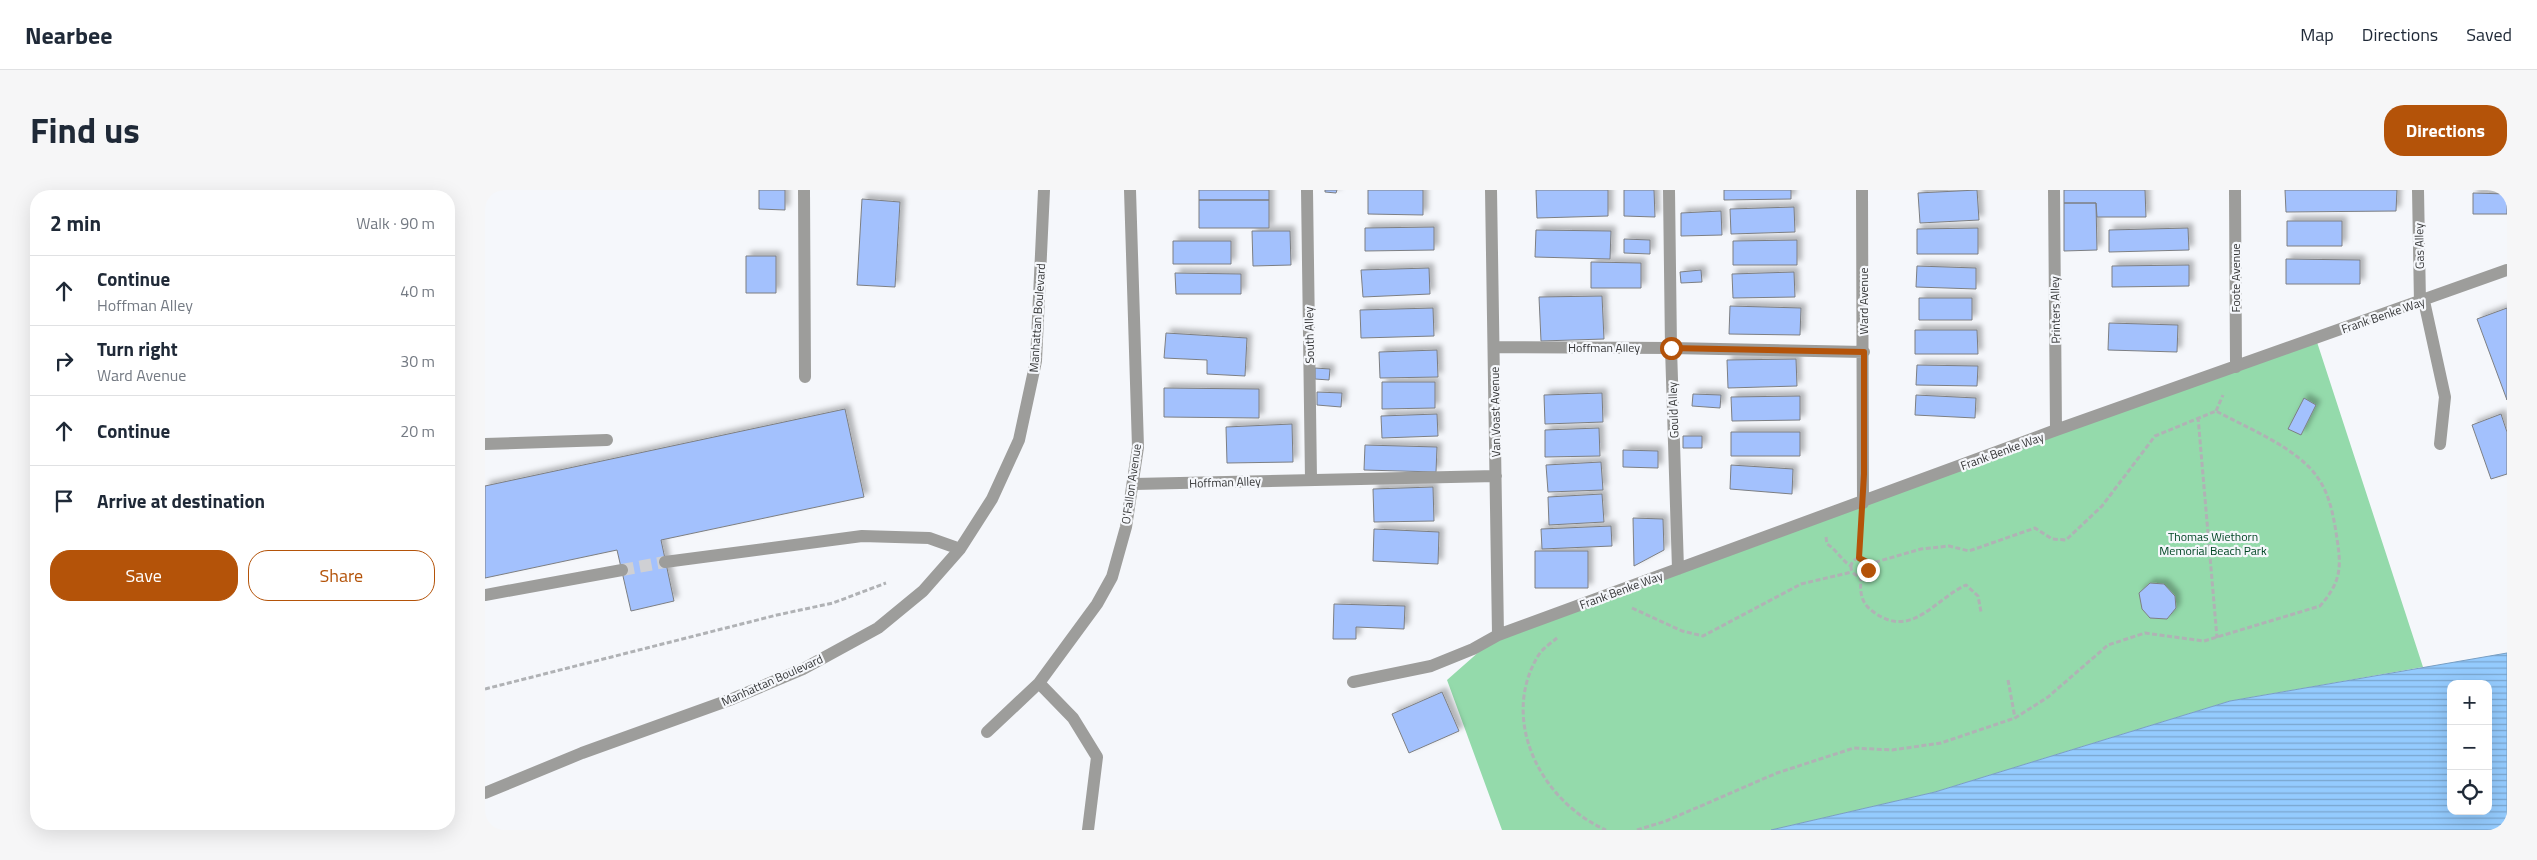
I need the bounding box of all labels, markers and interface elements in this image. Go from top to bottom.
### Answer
text: Nearbee [25,17,112,53]
text: Map [2300,21,2334,48]
text: Directions [2362,21,2438,48]
text: Saved [2466,21,2512,48]
text: Find us [30,103,140,157]
button: Directions [2384,105,2507,156]
text: 2 min [50,207,101,239]
text: Walk · 90 m [356,211,435,235]
street label: Gas Alley [2409,223,2429,269]
street label: Foote Avenue [2226,243,2245,313]
street label: Manhattan Boulevard [1024,263,1050,373]
text: Continue [97,264,170,293]
street label: Ward Avenue [1854,268,1873,335]
street label: Printers Alley [2045,276,2065,344]
icon: ahead [50,277,78,305]
text: 40 m [400,279,435,303]
street label: Frank Benke Way [2339,292,2428,338]
text: Hoffman Alley [97,293,193,317]
street label: South Alley [1299,306,1319,364]
text: Turn right [97,334,178,363]
route start [1660,337,1683,360]
street label: Hoffman Alley [1568,338,1640,357]
icon: right [50,347,78,375]
text: 30 m [400,349,435,373]
text: Ward Avenue [97,363,186,387]
street label: Van Voast Avenue [1485,366,1505,458]
street label: Gould Alley [1663,381,1683,438]
text: Continue [97,416,170,445]
icon: ahead [50,417,78,445]
text: 20 m [400,419,435,443]
street label: Frank Benke Way [1958,427,2047,475]
street label: O’Fallon Avenue [1116,443,1146,525]
street label: Hoffman Alley [1189,471,1261,493]
text: Arrive at destination [97,486,265,515]
icon: arrive [50,487,78,515]
park label: Thomas Wiethorn Memorial Beach Park [2159,527,2267,560]
button: Save [50,550,238,601]
button: Share [248,550,435,601]
route end [1857,559,1880,582]
street label: Frank Benke Way [1577,566,1666,614]
street label: Manhattan Boulevard [718,649,826,711]
map controls [2447,680,2492,815]
button: + [2447,680,2492,725]
button: − [2447,725,2492,770]
button: locate [2447,770,2492,815]

